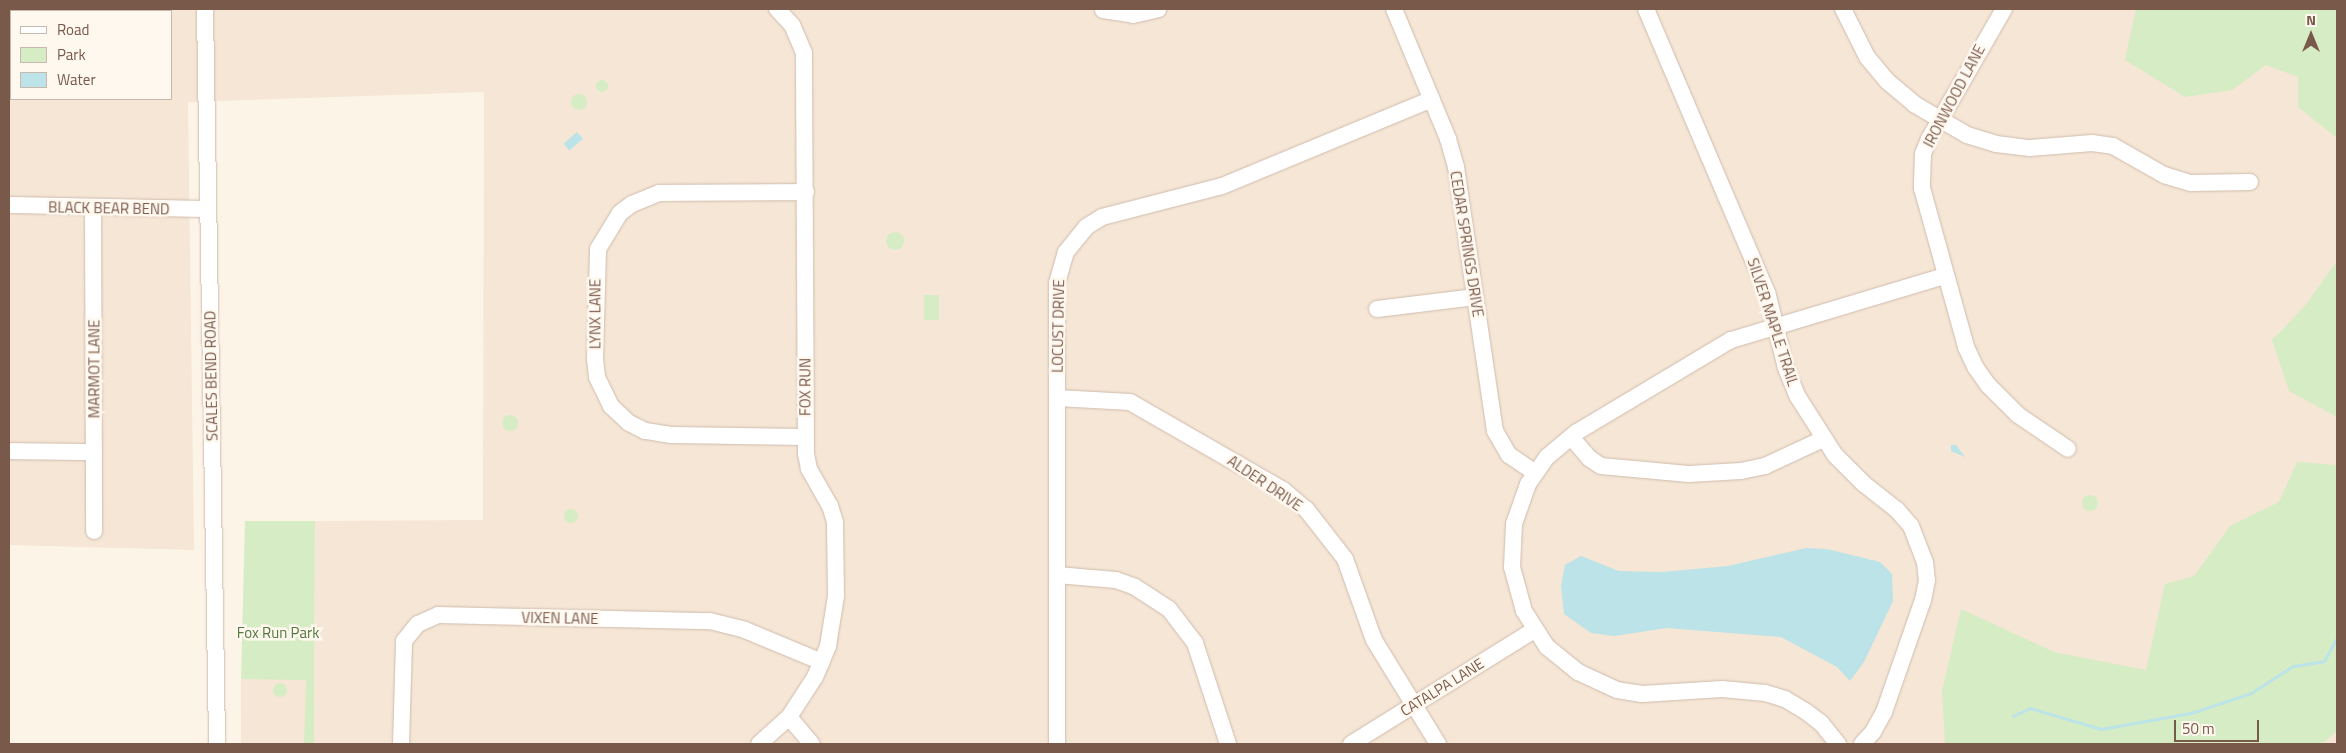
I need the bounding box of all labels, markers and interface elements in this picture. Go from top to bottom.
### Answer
text: N [2306,9,2316,30]
legend [10,10,172,100]
north arrow [2286,10,2336,60]
text: Road [57,18,89,41]
street label: IRONWOOD LANE [1919,42,1989,150]
text: Park [57,43,86,66]
text: Water [57,68,96,91]
street label: CEDAR SPRINGS DRIVE [1447,170,1487,318]
street label: BLACK BEAR BEND [48,198,170,218]
street label: SILVER MAPLE TRAIL [1744,256,1802,388]
street label: LYNX LANE [586,279,604,349]
street label: LOCUST DRIVE [1048,279,1068,373]
street label: SCALES BEND ROAD [201,311,221,441]
street label: MARMOT LANE [85,320,103,418]
street label: FOX RUN [796,358,814,416]
street label: ALDER DRIVE [1224,451,1306,515]
street label: VIXEN LANE [521,608,599,628]
park label: Fox Run Park [237,624,319,642]
street label: CATALPA LANE [1397,654,1487,720]
scale bar [2176,710,2261,742]
text: 50 m [2182,717,2215,740]

